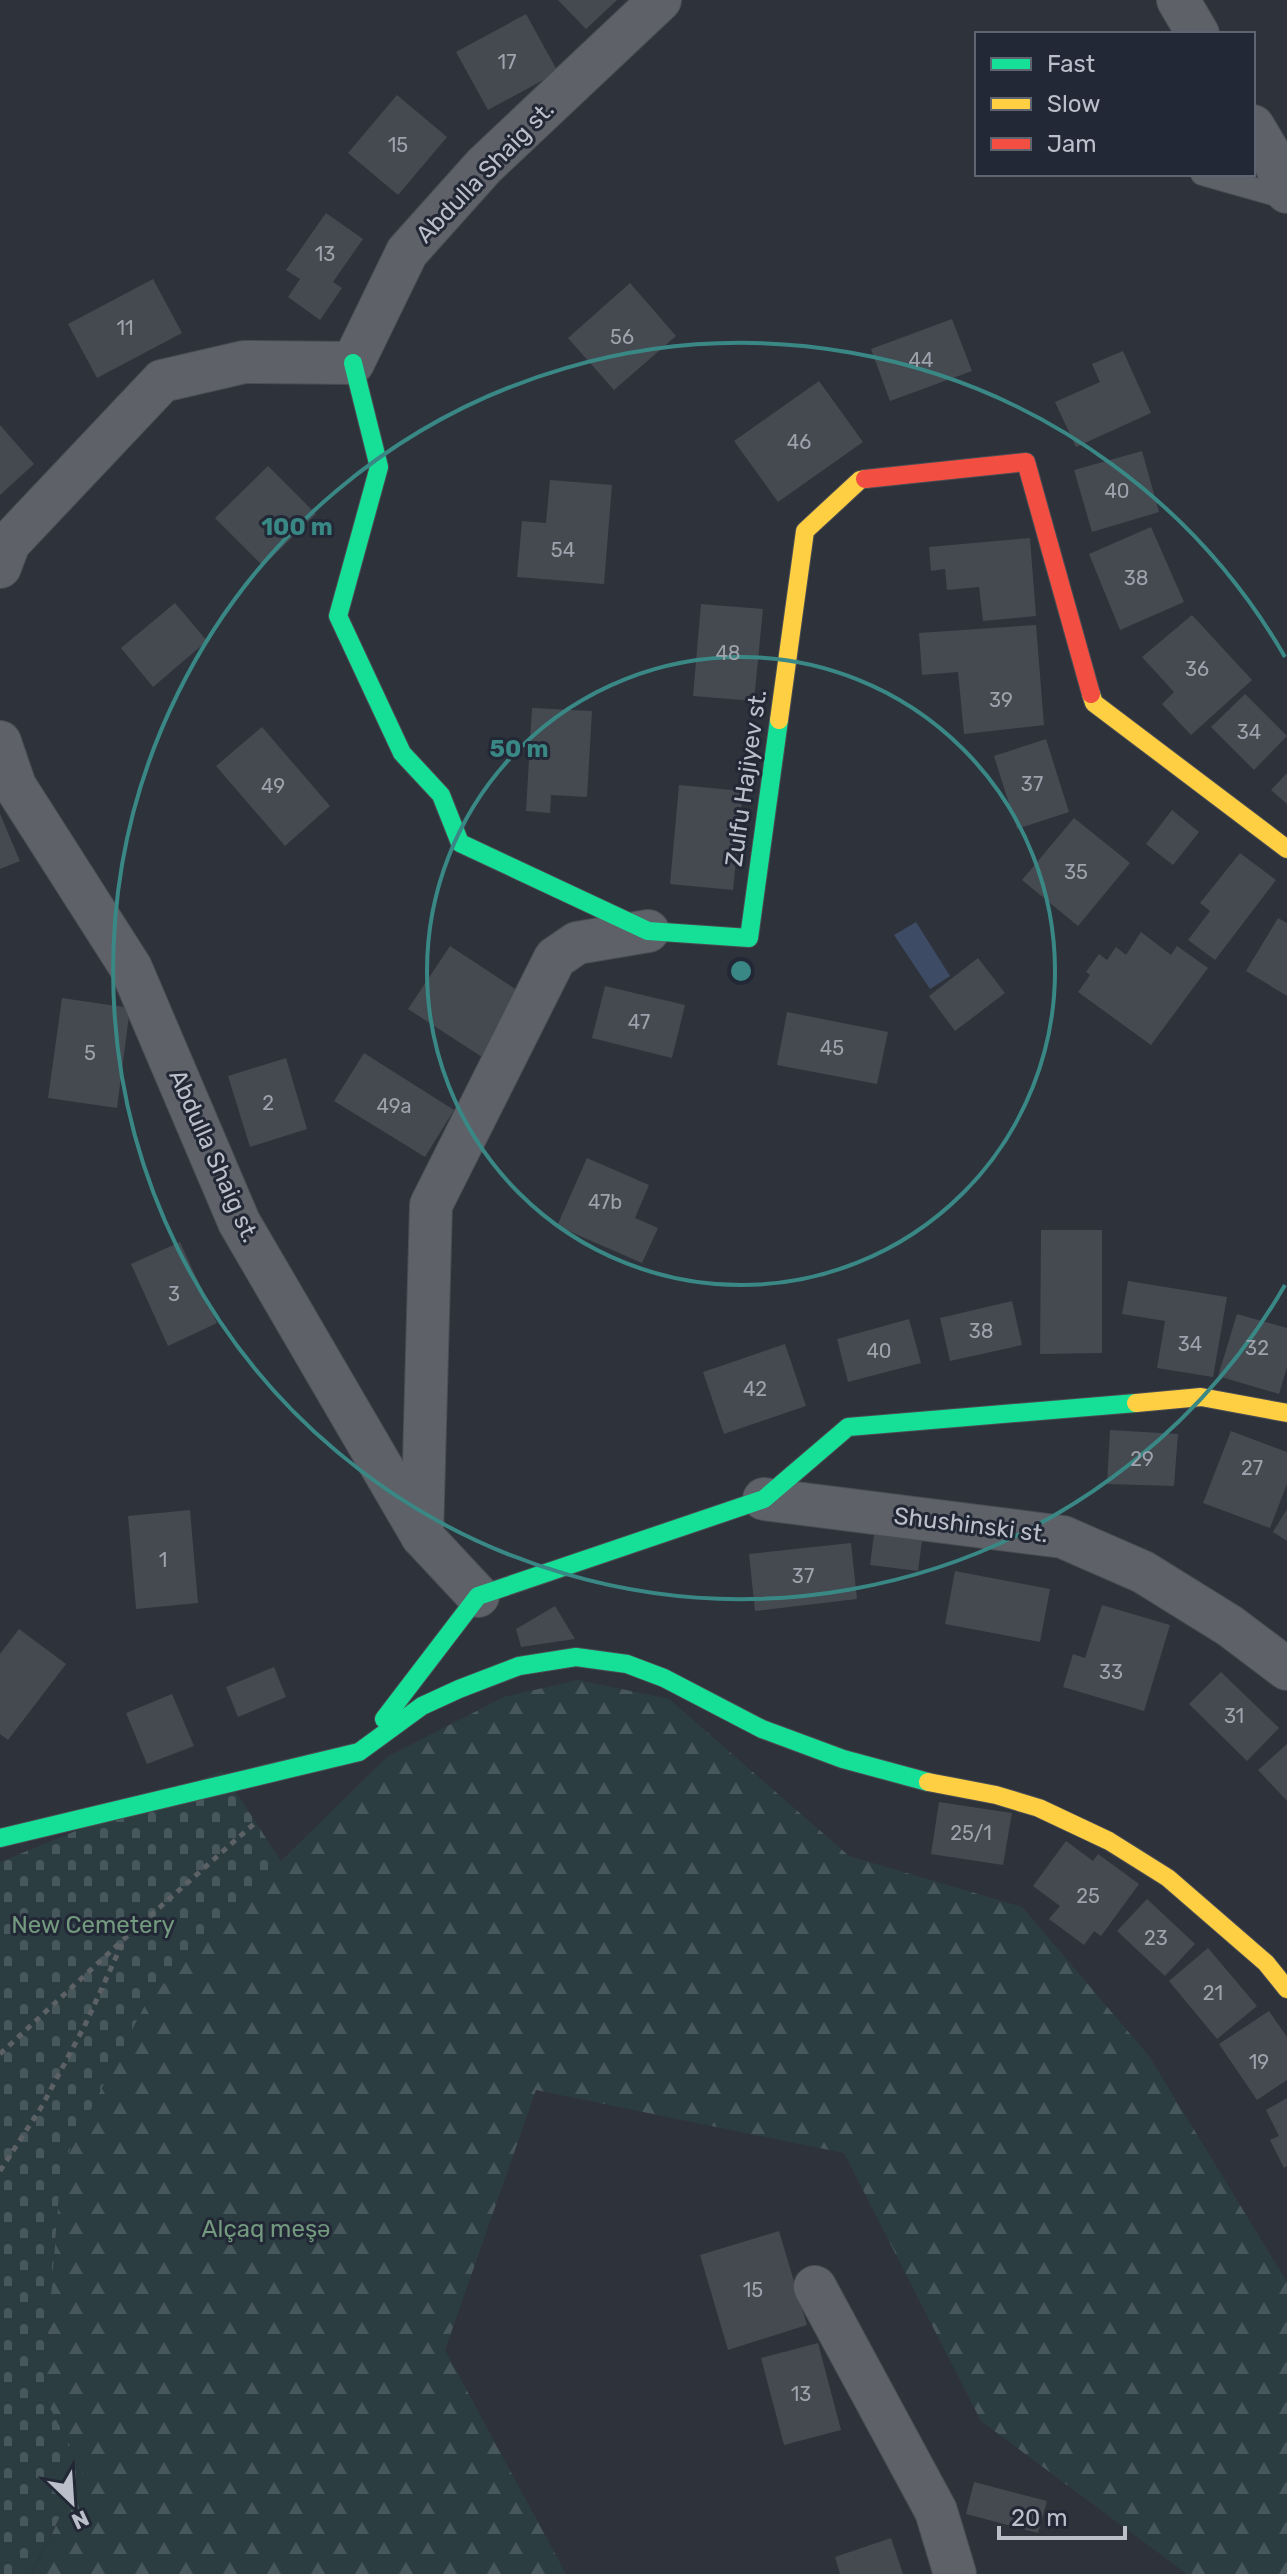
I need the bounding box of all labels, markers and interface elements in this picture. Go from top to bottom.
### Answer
legend [975,32,1255,176]
house number: 17 [498,50,516,74]
text: Fast [1047,50,1095,78]
text: Slow [1047,90,1100,118]
street label: Abdulla Shaig st. [410,95,560,249]
text: Jam [1047,130,1097,158]
house number: 15 [388,133,408,157]
house number: 13 [315,242,335,266]
house number: 11 [116,316,134,340]
house number: 56 [610,325,634,349]
house number: 44 [909,348,933,372]
house number: 46 [787,430,811,454]
house number: 40 [1104,479,1130,503]
text: 100 m [261,513,333,541]
house number: 54 [551,538,575,562]
house number: 38 [1124,566,1148,590]
house number: 48 [715,641,741,665]
house number: 36 [1185,657,1209,681]
street label: Zulfu Hajiyev st. [720,688,772,868]
house number: 39 [989,688,1013,712]
house number: 34 [1237,720,1261,744]
text: 50 m [490,735,548,763]
house number: 37 [1021,772,1043,796]
house number: 49 [261,774,285,798]
house number: 35 [1064,860,1088,884]
centre of rings [727,957,755,985]
house number: 47 [628,1010,650,1034]
house number: 45 [820,1036,844,1060]
house number: 5 [84,1041,96,1065]
street label: Abdulla Shaig st. [163,1065,265,1247]
house number: 2 [262,1091,274,1115]
house number: 49a [376,1094,412,1118]
house number: 47b [588,1190,622,1214]
house number: 3 [168,1282,180,1306]
house number: 38 [969,1319,993,1343]
house number: 34 [1178,1332,1202,1356]
house number: 32 [1245,1336,1269,1360]
house number: 40 [866,1339,892,1363]
house number: 42 [743,1377,767,1401]
house number: 29 [1130,1447,1154,1471]
house number: 27 [1241,1456,1263,1480]
street label: Shushinski st. [892,1502,1050,1548]
house number: 1 [159,1548,167,1572]
house number: 37 [792,1564,814,1588]
house number: 33 [1099,1660,1123,1684]
house number: 31 [1224,1704,1244,1728]
house number: 25/1 [950,1821,992,1845]
house number: 25 [1076,1884,1100,1908]
park label: New Cemetery [11,1911,175,1939]
house number: 23 [1144,1926,1168,1950]
house number: 21 [1203,1981,1223,2005]
house number: 19 [1249,2050,1269,2074]
park label: Alçaq meşə [202,2215,330,2243]
house number: 15 [743,2278,763,2302]
house number: 13 [791,2382,811,2406]
north arrow [32,2462,112,2542]
scale bar [999,2490,1125,2540]
text: N [67,2504,93,2535]
text: 20 m [1011,2504,1068,2532]

